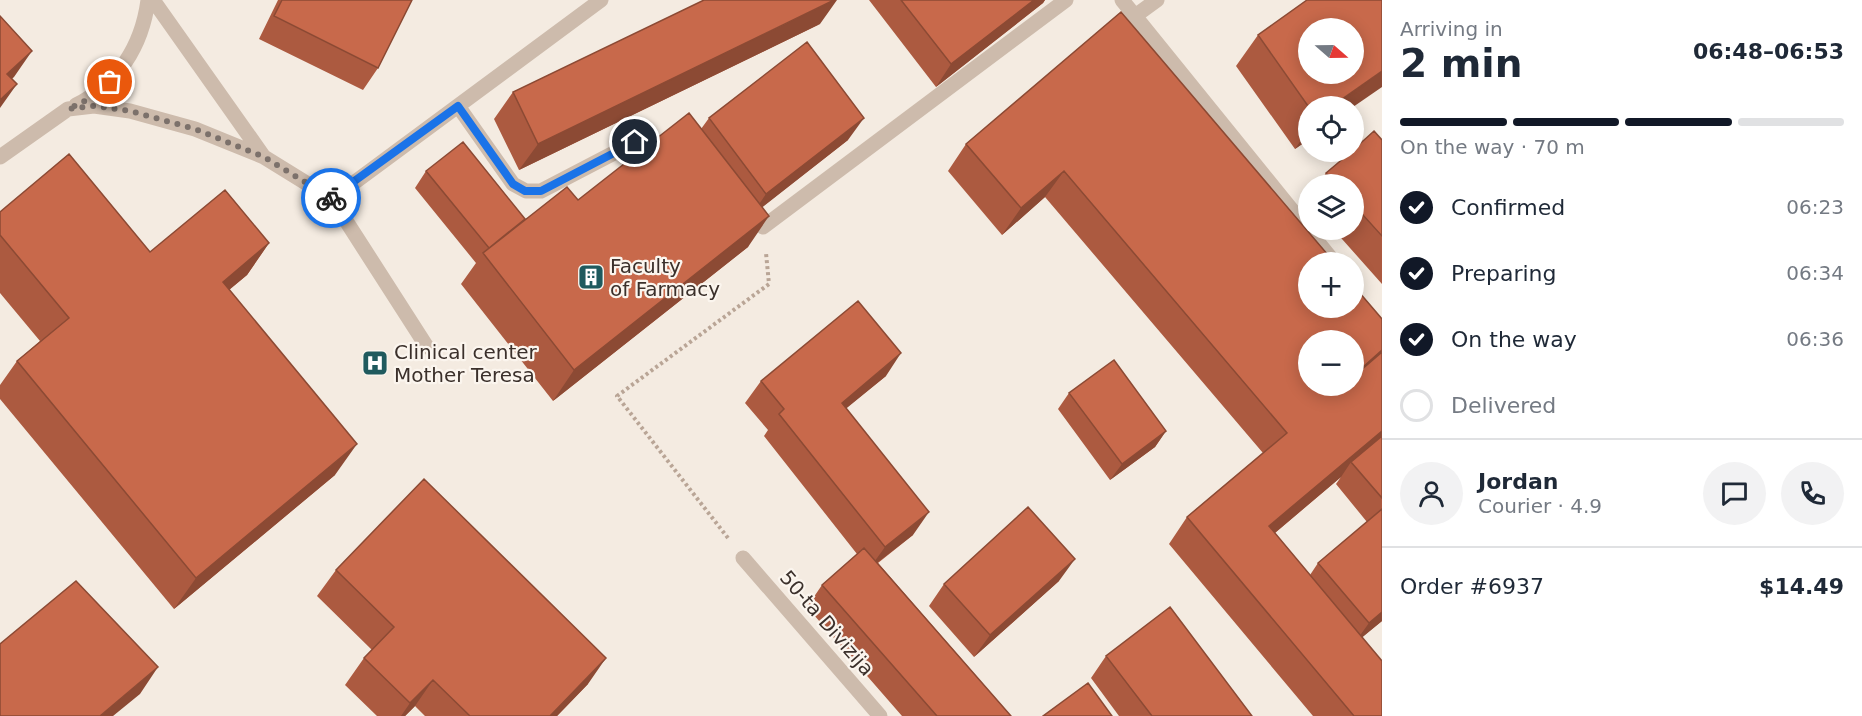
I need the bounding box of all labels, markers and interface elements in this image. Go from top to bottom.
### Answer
text: Arriving in [1400,17,1503,41]
north arrow [1298,18,1364,84]
map controls [1298,18,1364,396]
text: 06:48–06:53 [1693,39,1844,64]
text: 2 min [1400,41,1522,86]
pin [84,56,135,107]
icon: bag [93,65,126,98]
button: locate [1298,96,1364,162]
pin [609,116,660,167]
icon: home [618,125,651,158]
text: On the way · 70 m [1400,135,1585,159]
courier [301,168,361,228]
button: layers [1298,174,1364,240]
icon: bike [315,182,348,215]
icon: check [1400,191,1433,224]
text: Confirmed [1451,195,1565,220]
text: 06:23 [1786,195,1844,219]
button: + [1298,252,1364,318]
place label: Faculty of Farmacy [610,254,720,301]
icon: check [1400,257,1433,290]
text: Preparing [1451,261,1557,286]
text: 06:34 [1786,261,1844,285]
building icon: Faculty of Farmacy [576,262,606,292]
icon: check [1400,323,1433,356]
text: On the way [1451,327,1577,352]
text: 06:36 [1786,327,1844,351]
button: − [1298,330,1364,396]
place label: Clinical center Mother Teresa [394,340,538,387]
hospital icon: Clinical center Mother Teresa [360,348,390,378]
text: Delivered [1451,393,1556,418]
button: person [1400,462,1463,525]
button: chat [1703,462,1766,525]
button: phone [1781,462,1844,525]
text: Jordan [1478,469,1558,494]
text: Courier · 4.9 [1478,494,1602,518]
street label: 50-ta Divizija [775,566,879,680]
text: Order #6937 [1400,574,1544,599]
text: $14.49 [1759,574,1844,599]

